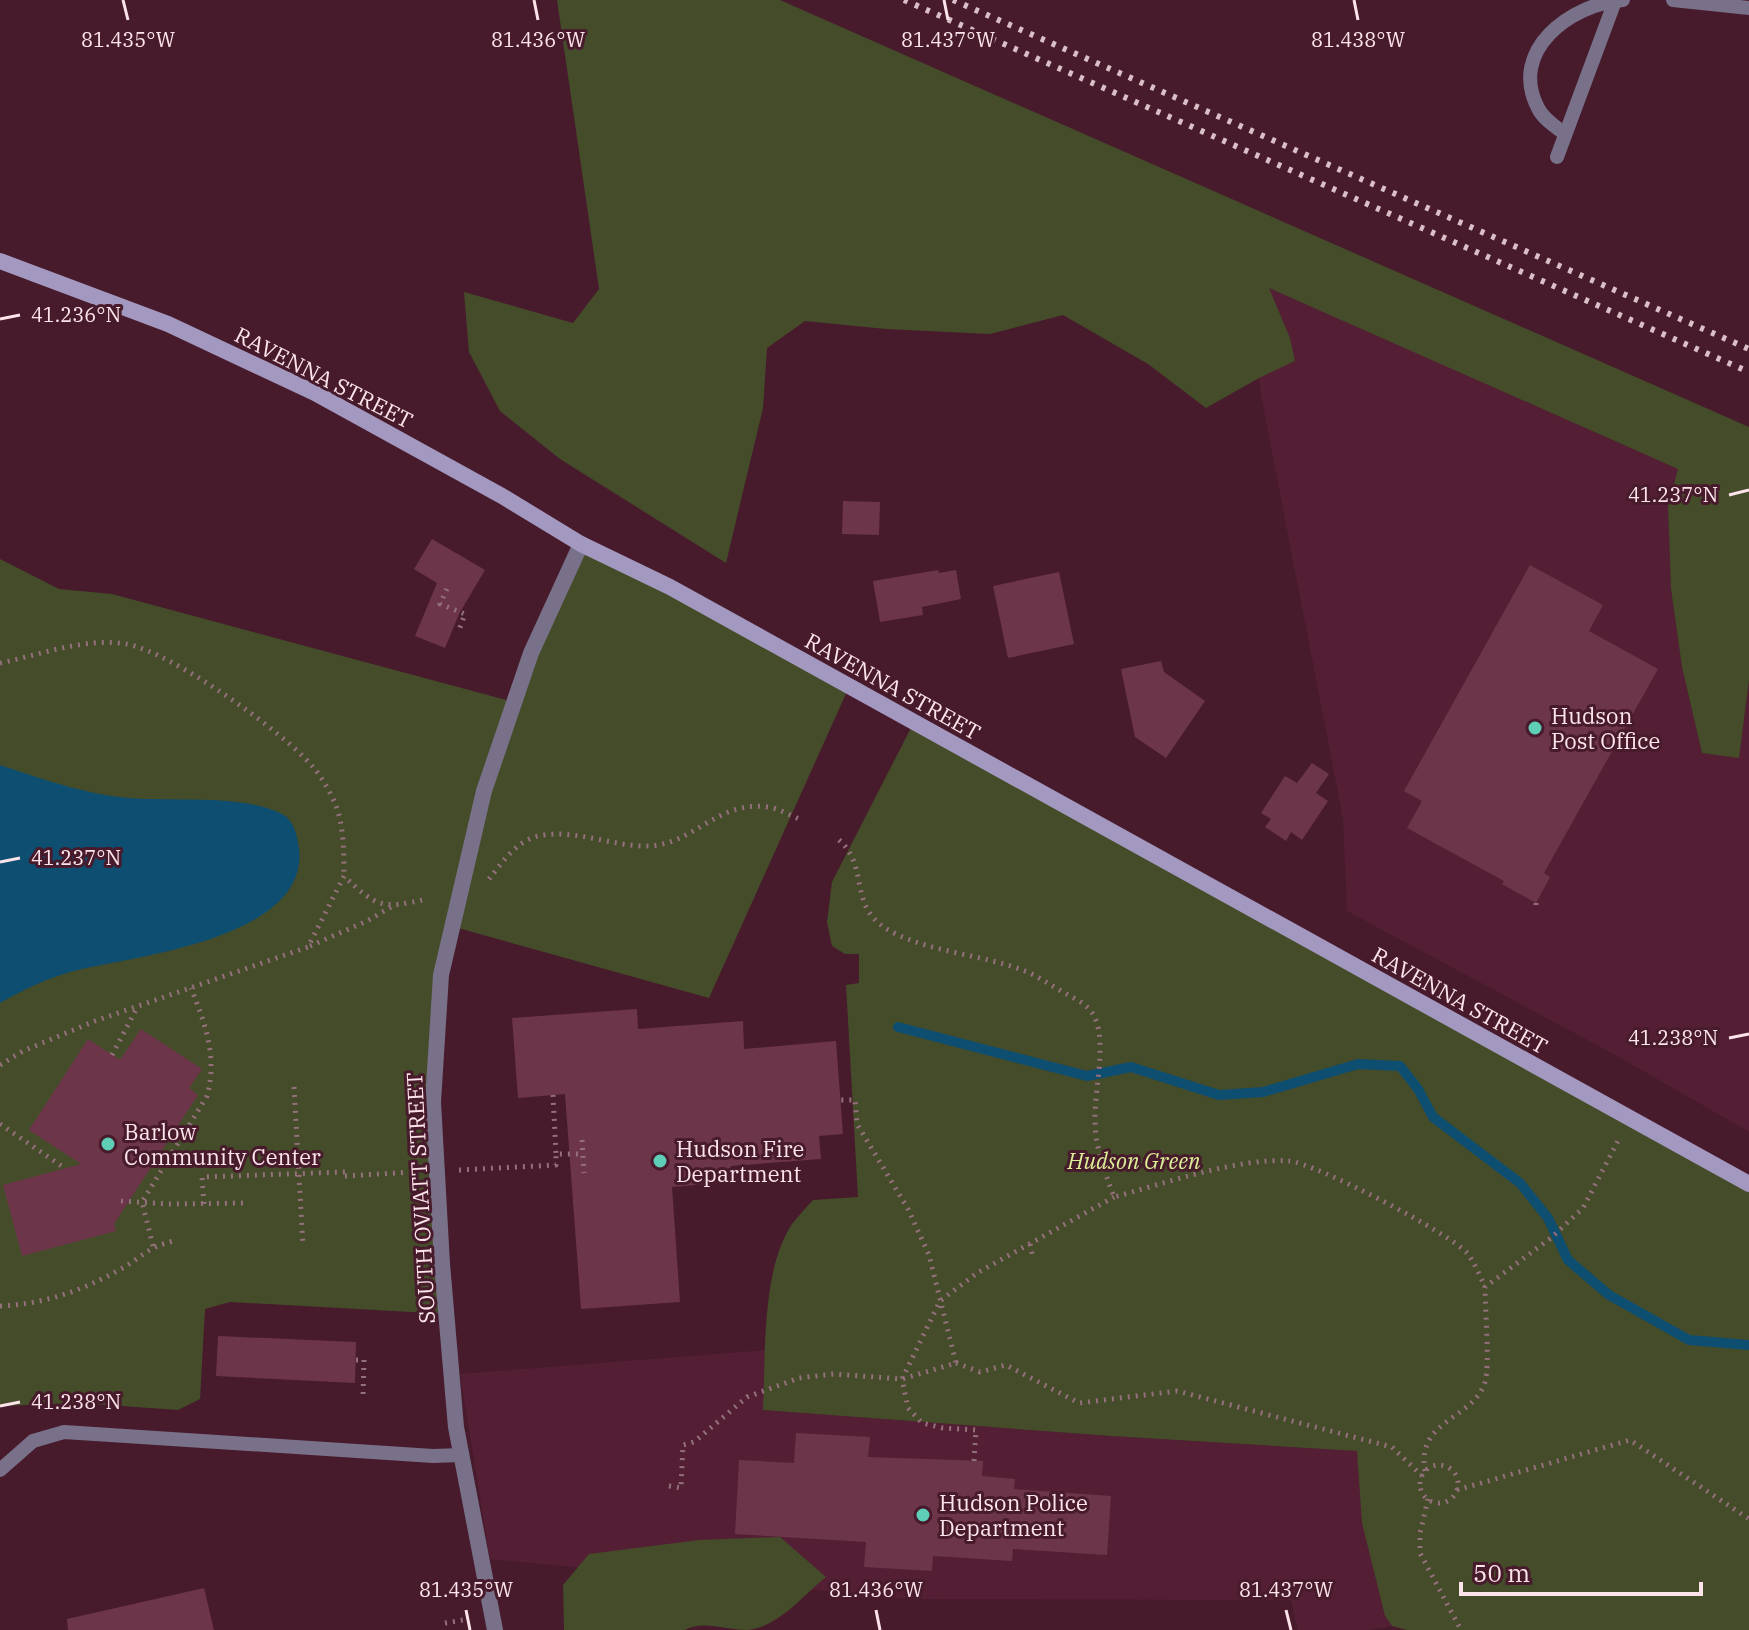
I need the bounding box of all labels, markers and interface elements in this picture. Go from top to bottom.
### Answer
text: 81.435°W [81,26,175,53]
text: 81.436°W [491,26,585,53]
text: 81.437°W [901,26,995,53]
text: 81.438°W [1311,26,1405,53]
text: 41.236°N [31,301,121,328]
street label: RAVENNA STREET [230,320,418,434]
text: 41.237°N [1628,481,1718,508]
street label: RAVENNA STREET [800,626,986,746]
place label: Hudson Post Office [1551,701,1660,755]
marker: Hudson Post Office [1526,719,1544,737]
text: 41.237°N [31,844,121,871]
street label: RAVENNA STREET [1367,940,1553,1060]
text: 41.238°N [1628,1024,1718,1051]
street label: SOUTH OVIATT STREET [399,1072,441,1324]
place label: Barlow Community Center [124,1117,321,1171]
place label: Hudson Fire Department [676,1134,804,1188]
marker: Barlow Community Center [99,1135,117,1153]
park label: Hudson Green [1067,1146,1201,1175]
marker: Hudson Fire Department [651,1152,669,1170]
text: 41.238°N [31,1388,121,1415]
place label: Hudson Police Department [939,1488,1088,1542]
marker: Hudson Police Department [914,1506,932,1524]
scale bar [1461,1546,1701,1596]
text: 50 m [1473,1557,1530,1589]
text: 81.435°W [419,1576,513,1603]
text: 81.436°W [829,1576,923,1603]
text: 81.437°W [1239,1576,1333,1603]

